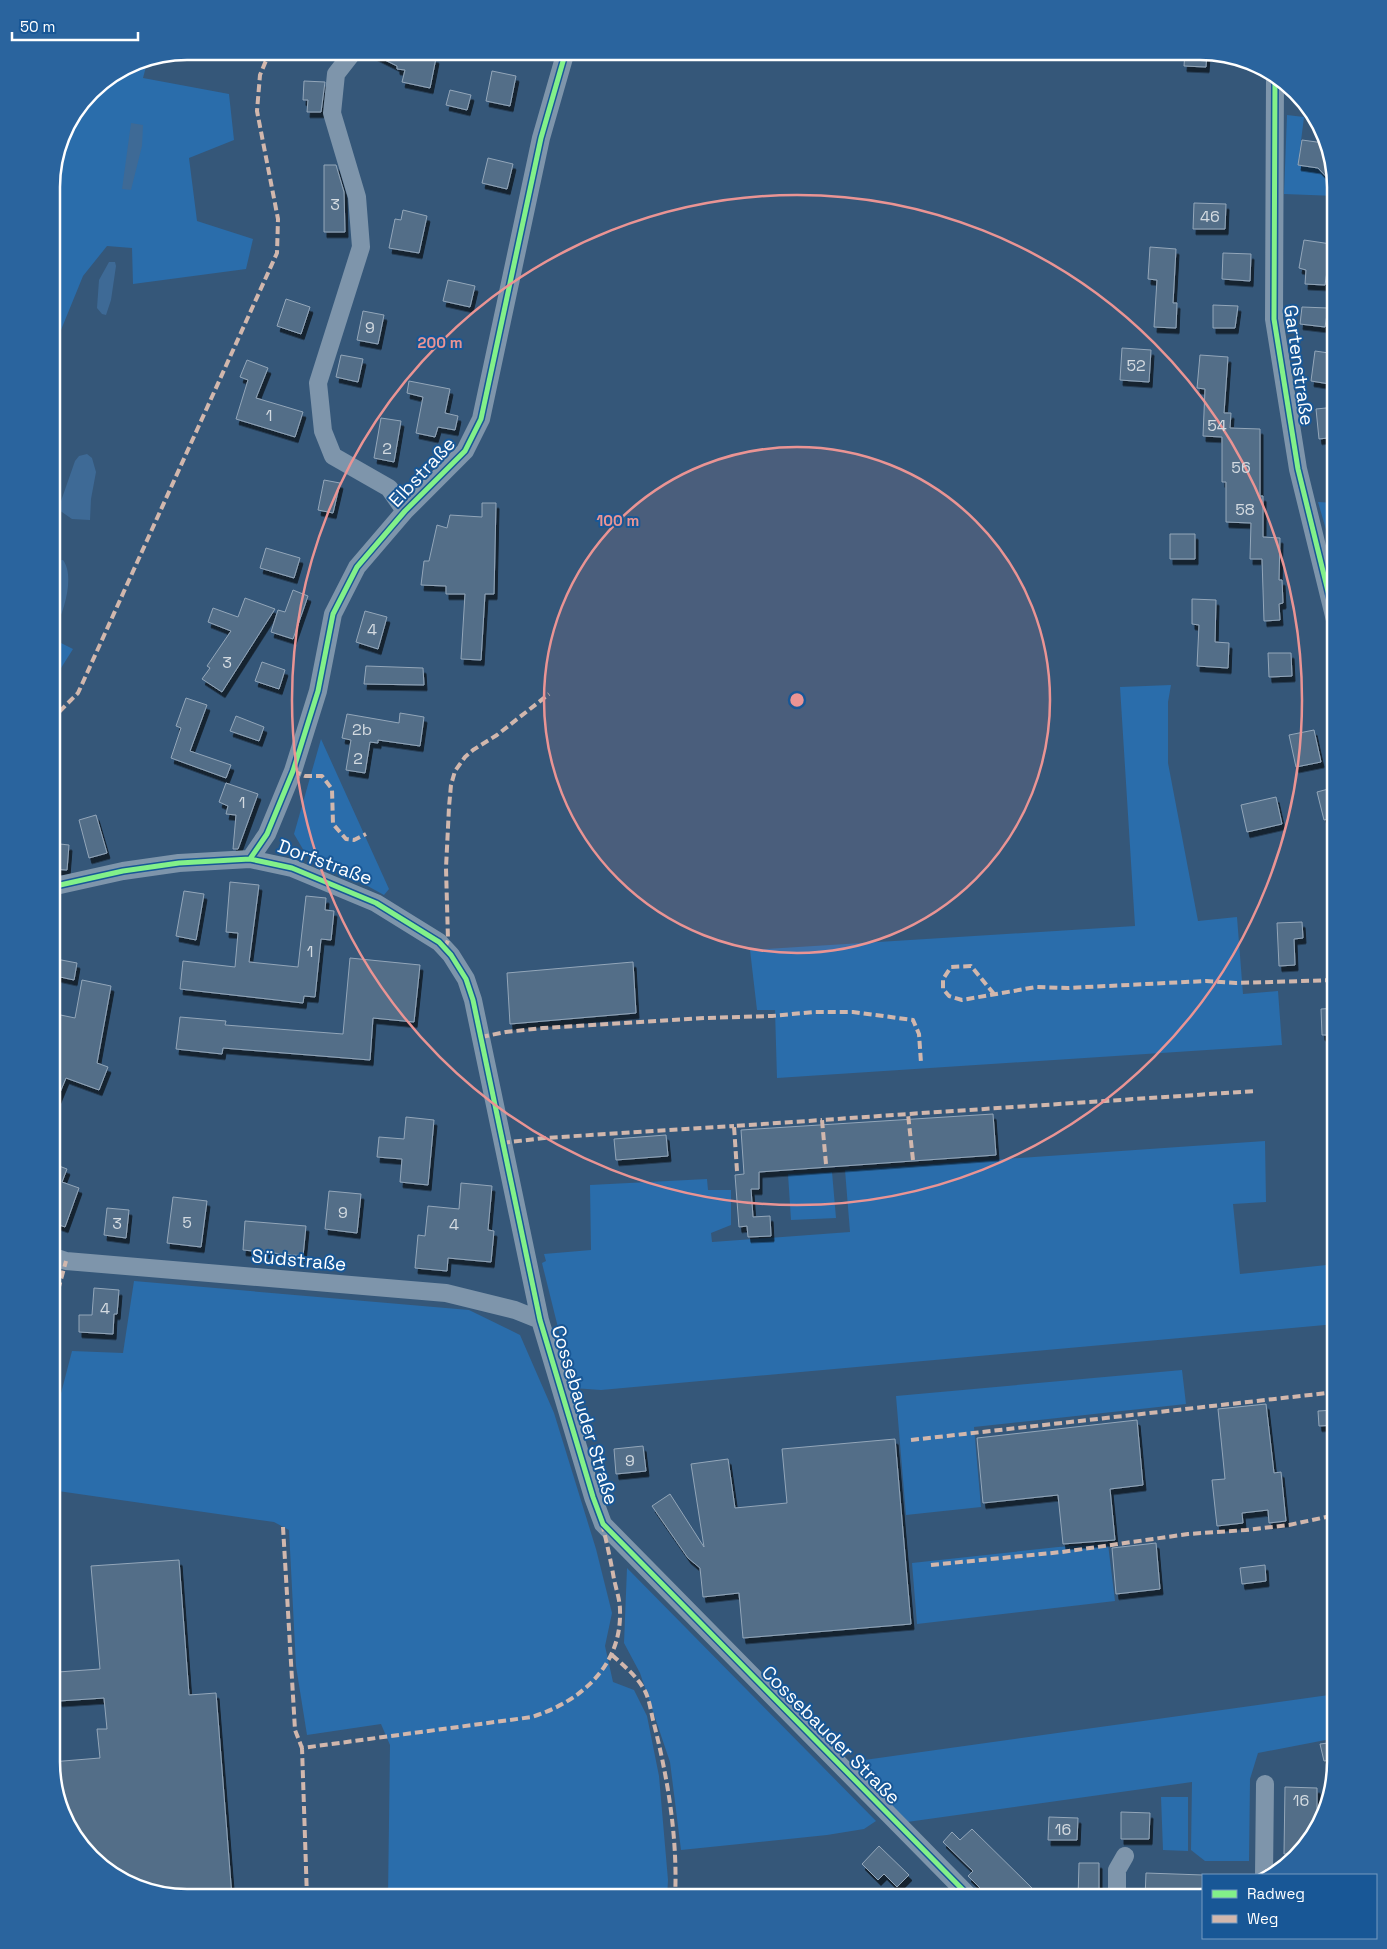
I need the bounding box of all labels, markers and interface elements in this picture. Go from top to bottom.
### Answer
scale bar [12,10,139,42]
text: 50 m [20,17,55,36]
house number: 3 [330,194,340,215]
house number: 46 [1200,206,1220,227]
street label: Gartenstraße [1278,303,1320,427]
house number: 9 [365,317,375,338]
text: 200 m [418,333,462,352]
house number: 52 [1126,355,1146,376]
house number: 1 [266,405,272,426]
house number: 54 [1207,415,1227,436]
street label: Elbstraße [383,432,461,512]
house number: 2 [382,438,392,459]
house number: 56 [1231,457,1251,478]
house number: 58 [1235,499,1255,520]
text: 100 m [597,511,639,530]
house number: 4 [367,619,377,640]
house number: 3 [222,652,232,673]
centre of rings [788,691,806,709]
house number: 2b [352,719,372,740]
house number: 2 [353,748,363,769]
house number: 1 [239,792,245,813]
street label: Dorfstraße [274,833,376,891]
house number: 1 [307,941,313,962]
house number: 9 [338,1202,348,1223]
house number: 5 [182,1212,192,1233]
house number: 3 [112,1213,122,1234]
house number: 4 [449,1214,459,1235]
street label: Südstraße [251,1243,347,1277]
house number: 4 [100,1298,110,1319]
street label: Cossebauder Straße [546,1322,624,1508]
house number: 9 [625,1450,635,1471]
street label: Cossebauder Straße [756,1660,906,1810]
house number: 16 [1293,1790,1309,1811]
house number: 16 [1055,1819,1071,1840]
legend [1202,1874,1377,1939]
text: Radweg [1247,1884,1305,1903]
text: Weg [1247,1909,1278,1928]

